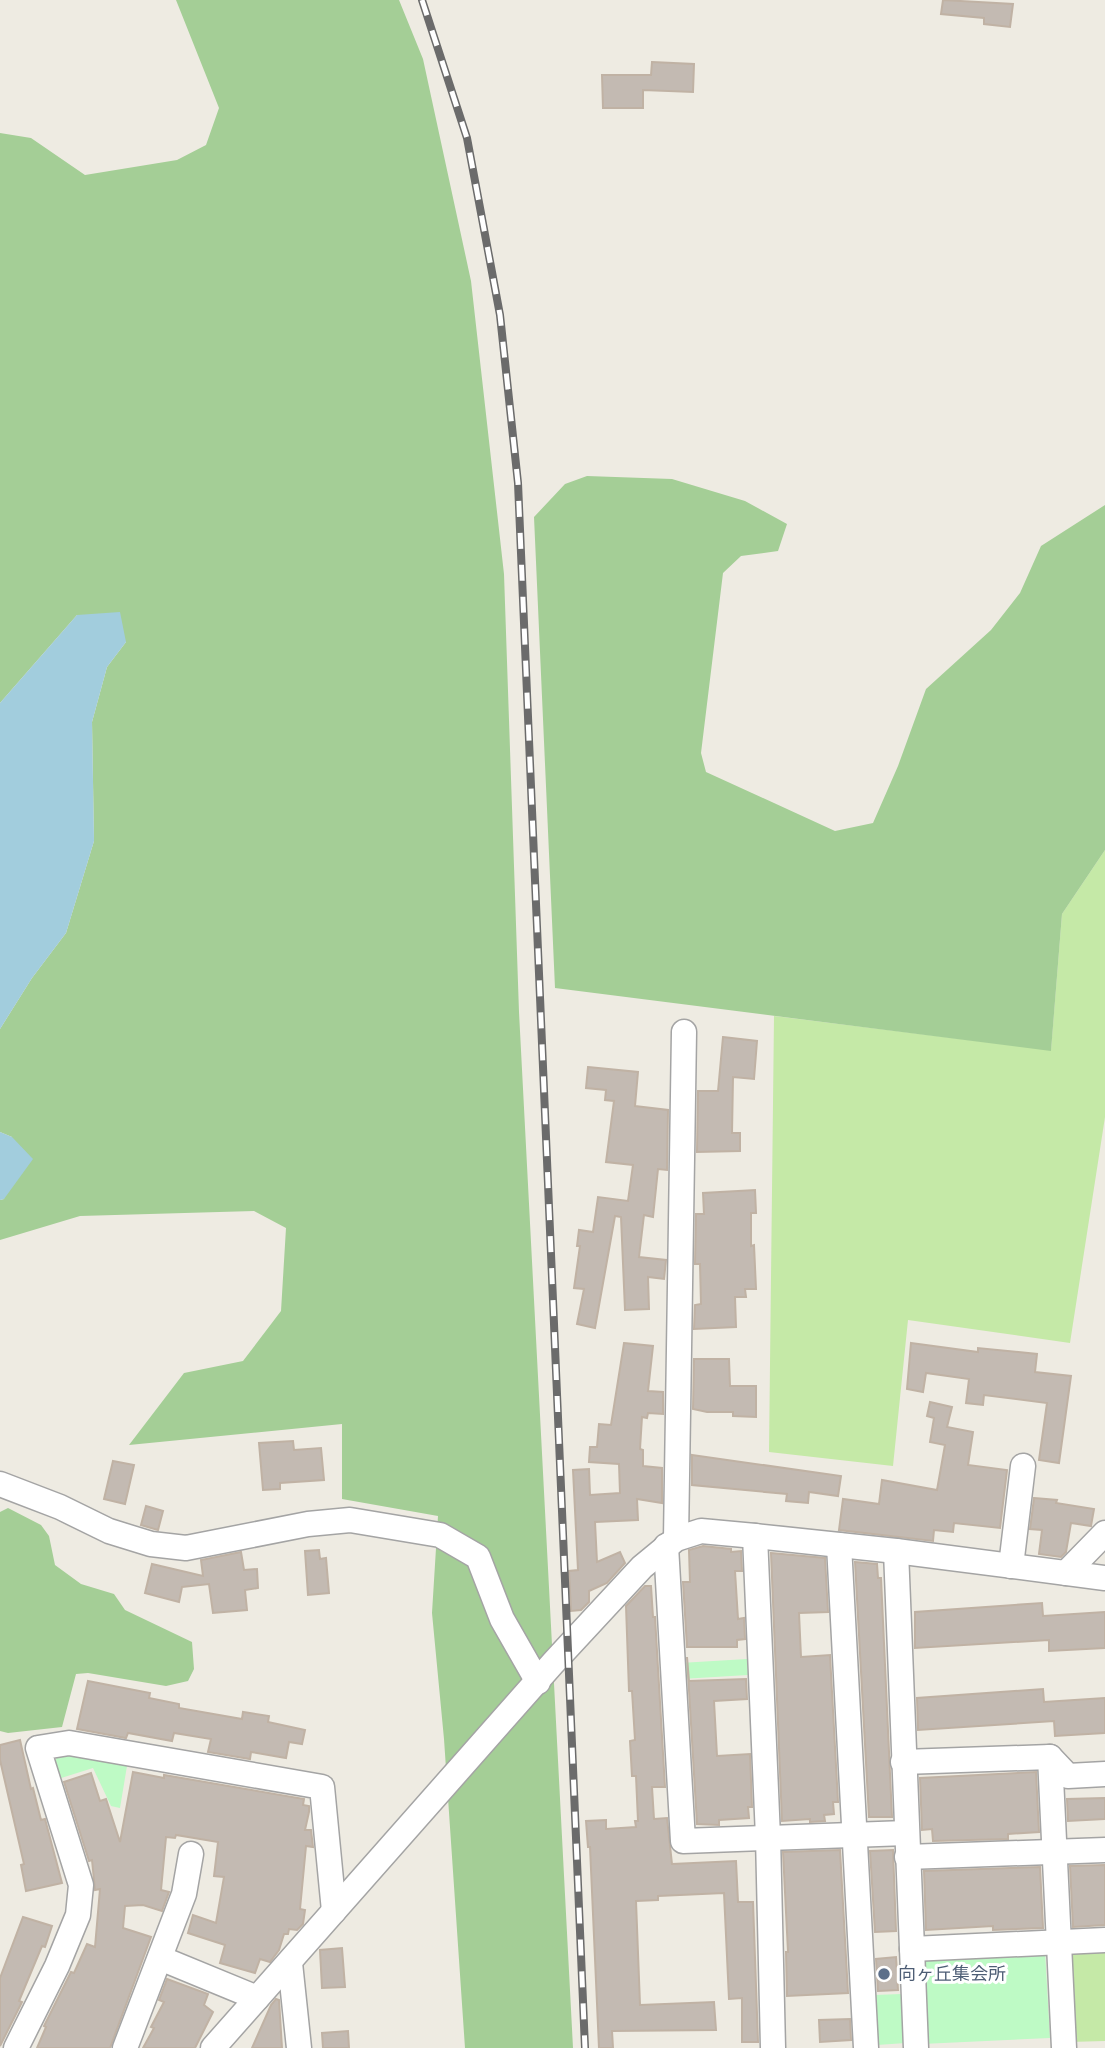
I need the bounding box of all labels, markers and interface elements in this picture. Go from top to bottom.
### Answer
place label: 向ヶ丘集会所 [898,1963,1006,1984]
marker: 向ヶ丘集会所 [876,1966,892,1982]

